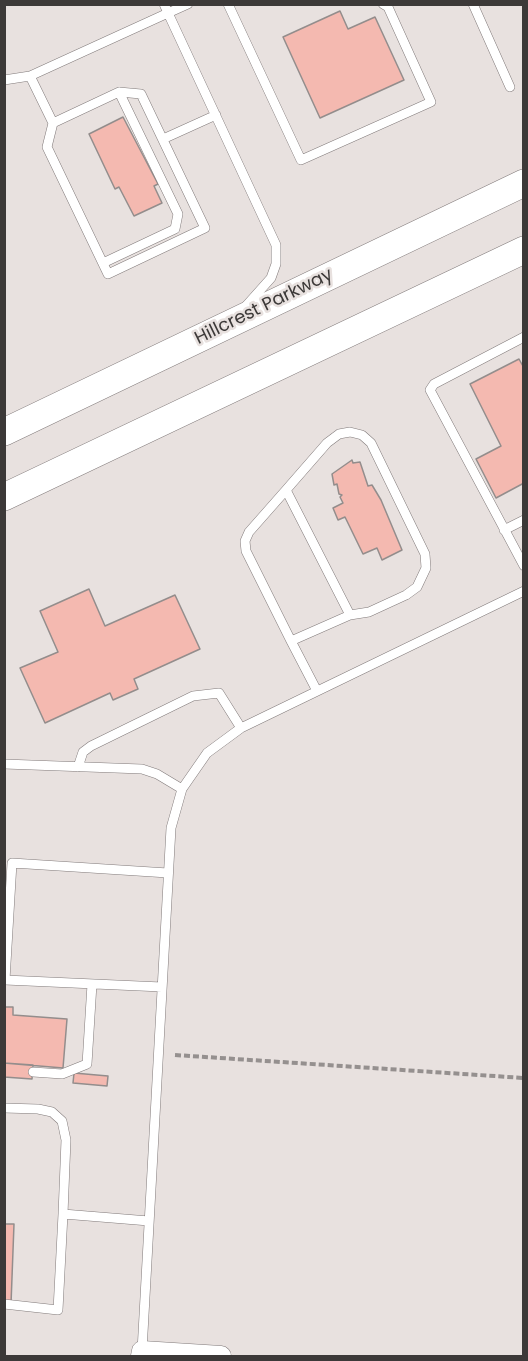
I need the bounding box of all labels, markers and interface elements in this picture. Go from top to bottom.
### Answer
street label: Hillcrest Parkway [191,264,337,350]

